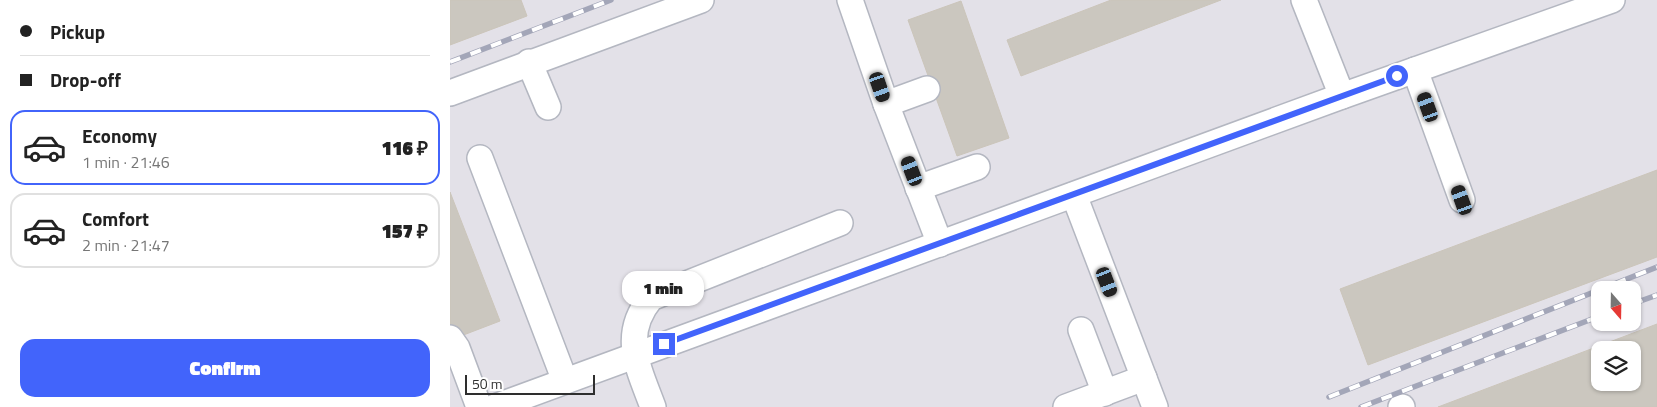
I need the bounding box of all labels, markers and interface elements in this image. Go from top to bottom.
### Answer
text: Pickup [50,17,105,46]
text: Drop-off [50,65,121,94]
route start [1386,65,1408,87]
car [868,70,891,104]
car [1415,90,1440,124]
text: Economy [82,121,157,150]
icon: car [22,125,67,170]
text: 116 ₽ [382,133,428,162]
text: 1 min · 21:46 [82,150,170,174]
car [899,154,924,188]
car [1449,183,1474,217]
text: Comfort [82,204,149,233]
icon: car [22,208,67,253]
text: 157 ₽ [382,216,428,245]
text: 2 min · 21:47 [82,233,170,257]
car [1094,265,1119,299]
callout: 1 min [623,272,705,306]
text: 1 min [643,276,683,300]
north arrow [1591,281,1641,331]
map controls [1591,281,1641,391]
route end [653,333,675,355]
button: Confirm [20,339,430,397]
button: layers [1591,341,1641,391]
scale bar [465,372,595,395]
text: 50 m [472,373,502,394]

